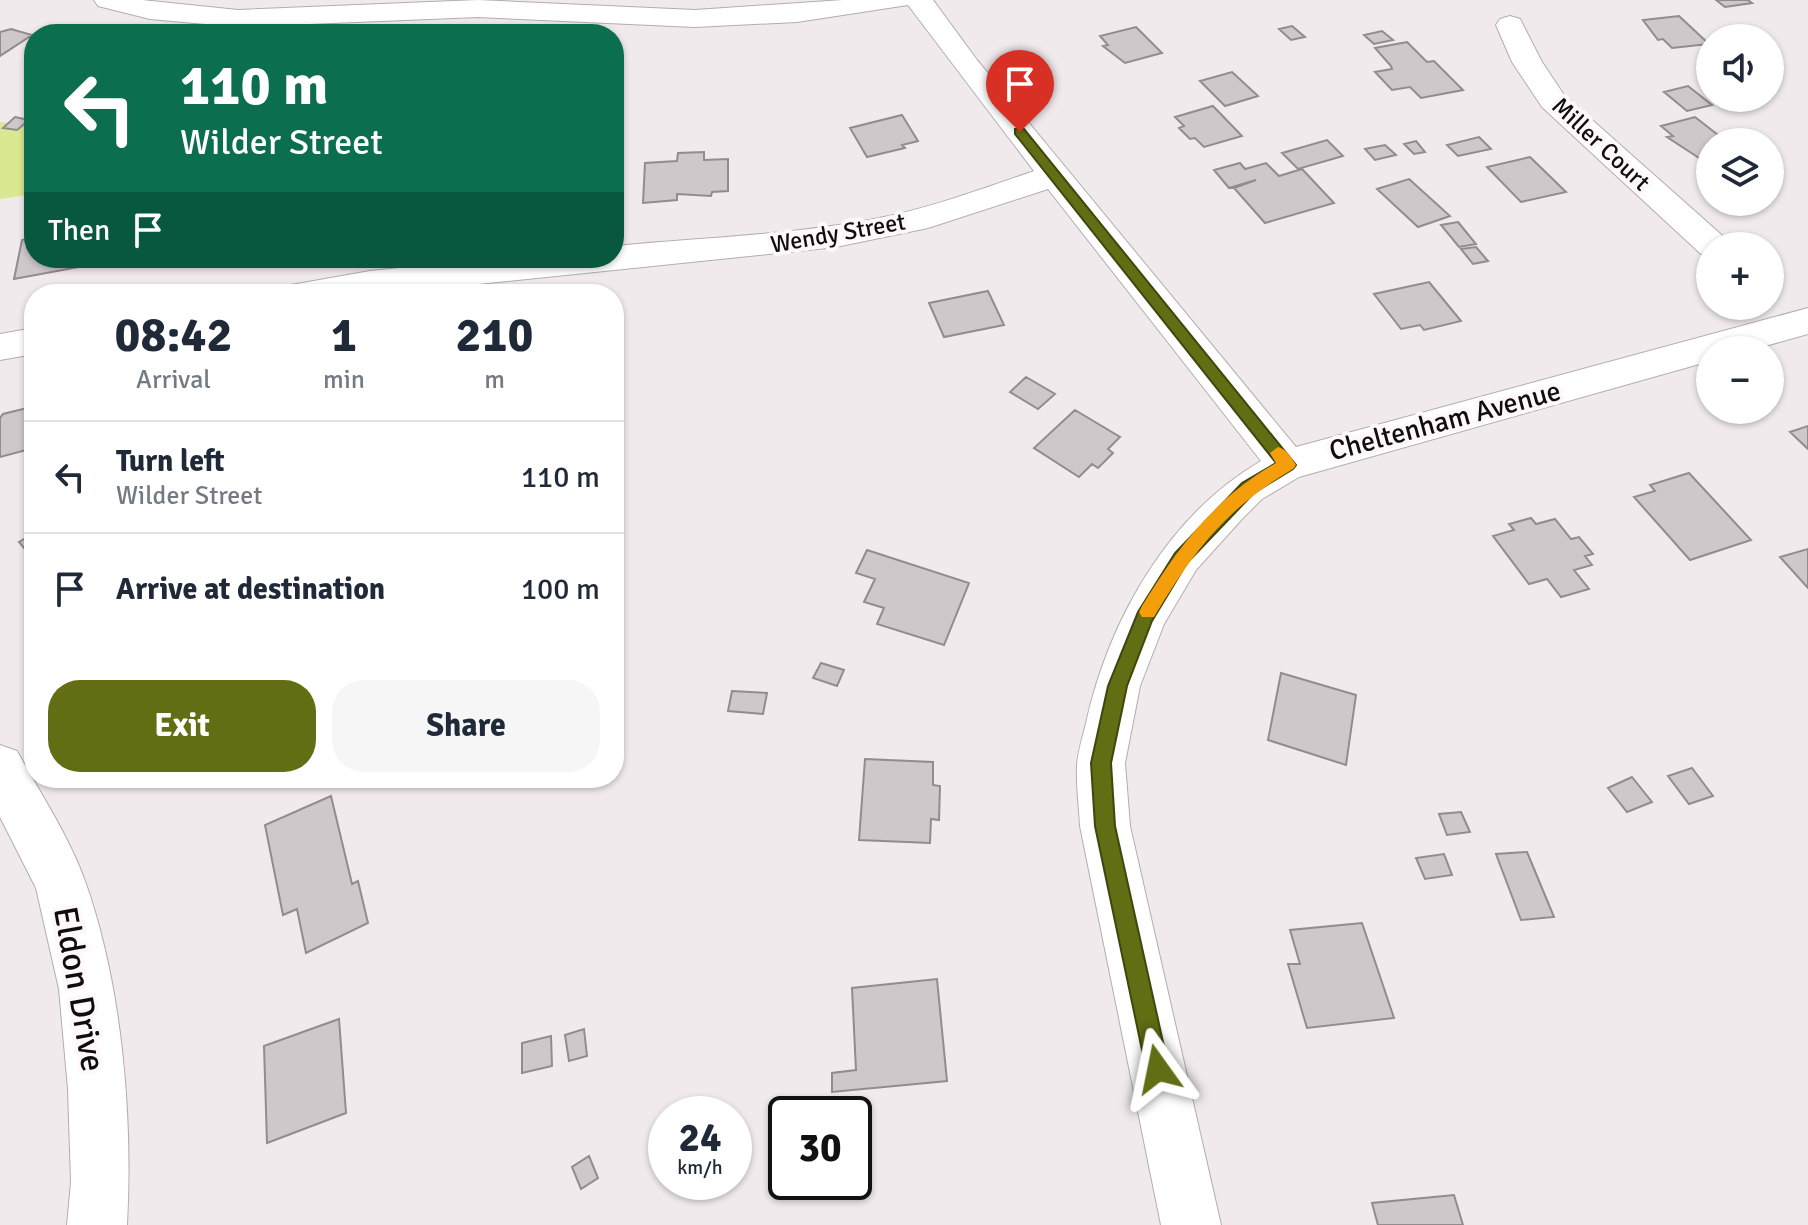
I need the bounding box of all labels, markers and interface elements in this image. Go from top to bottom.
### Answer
map controls [1696,24,1784,424]
button: sound [1696,24,1784,112]
pin [986,50,1054,132]
text: 110 m [180,51,328,120]
icon: left [48,56,152,160]
icon: arrive [998,62,1042,106]
street label: Miller Court [1546,91,1656,197]
text: Wilder Street [180,120,383,165]
button: layers [1696,128,1784,216]
street label: Wendy Street [768,206,908,260]
icon: arrive [126,208,170,252]
text: Then [48,212,110,249]
button: + [1696,232,1784,320]
text: 08:42 [115,306,232,365]
text: 1 [331,306,357,365]
text: 210 [456,306,533,365]
button: − [1696,336,1784,424]
text: Arrival [136,364,211,396]
text: min [323,364,365,396]
text: m [484,364,505,396]
street label: Cheltenham Avenue [1326,374,1564,468]
text: Turn left [116,443,225,480]
icon: left [48,455,92,499]
text: 110 m [521,459,600,496]
text: Wilder Street [116,480,262,512]
icon: arrive [48,567,92,611]
text: Arrive at destination [116,571,385,608]
text: 100 m [521,571,600,608]
button: Exit [48,680,316,772]
button: Share [332,680,600,772]
street label: Eldon Drive [44,903,114,1075]
position arrow [1116,1027,1200,1111]
speed limit sign: 30 [768,1096,872,1200]
text: 24 [678,1113,722,1163]
text: km/h [677,1155,723,1180]

